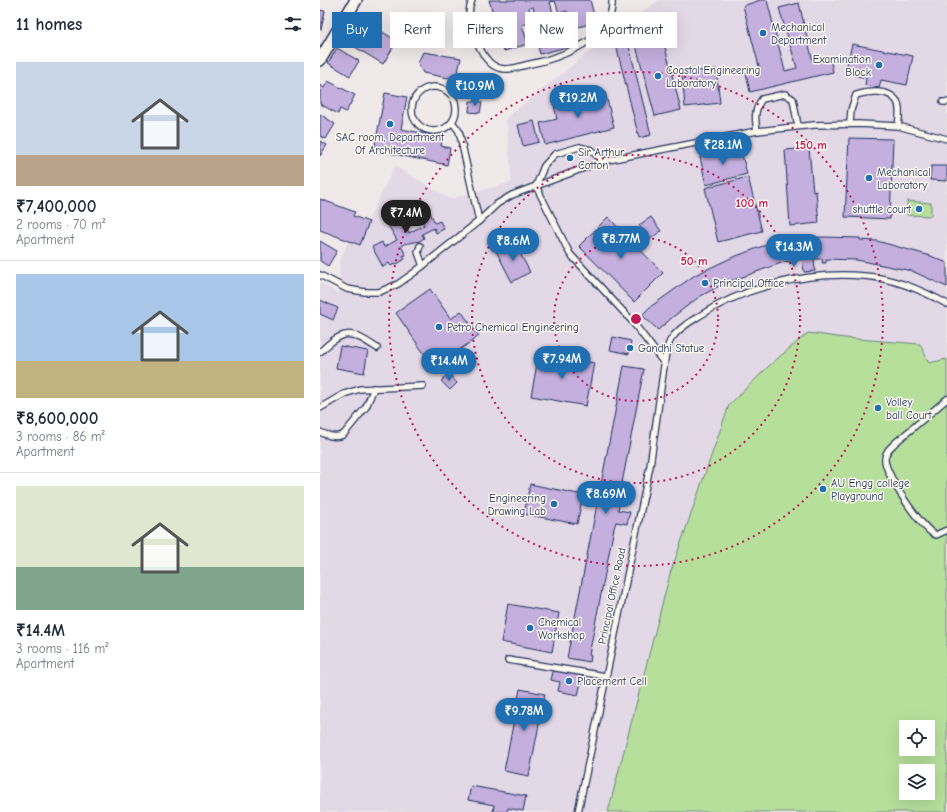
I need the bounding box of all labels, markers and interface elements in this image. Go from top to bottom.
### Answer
chip: Buy [332,12,382,48]
chip: Rent [390,12,445,48]
chip: Filters [453,12,517,48]
chip: New [525,12,578,48]
chip: Apartment [586,12,677,48]
icon: filters [282,13,304,35]
text: 11 homes [16,15,82,34]
place label: Mechanical Department [771,21,827,47]
marker: Mechanical Department [758,28,768,38]
place label: Examination Block [813,53,872,79]
marker: Examination Block [874,60,884,70]
place label: Coastal Engineering Laboratory [666,64,760,90]
marker: Coastal Engineering Laboratory [653,71,663,81]
pin: ₹10.9M [442,73,508,107]
text: ₹10.9M [455,78,495,93]
pin: ₹19.2M [545,85,611,119]
icon: home [124,88,196,160]
text: ₹19.2M [559,90,597,105]
marker: SAC room, Department Of Architecture [385,119,395,129]
place label: SAC room, Department Of Architecture [336,131,445,157]
pin: ₹28.1M [690,132,756,166]
text: ₹28.1M [704,137,742,152]
text: 150 m [795,138,827,152]
place label: Sir Arthur Cotton [578,146,625,172]
marker: Sir Arthur Cotton [565,153,575,163]
place label: Mechanical Laboratory [877,166,931,192]
marker: Mechanical Laboratory [864,173,874,183]
text: 100 m [736,196,768,210]
text: ₹7,400,000 [16,197,96,216]
pin: ₹7.4M [378,200,434,234]
place label: shuttle court [853,203,912,216]
marker: shuttle court [914,204,924,214]
text: ₹7.4M [390,205,422,220]
text: 2 rooms · 70 m² [16,217,105,232]
pin: ₹8.77M [588,226,654,260]
pin: ₹8.6M [485,228,541,262]
text: ₹8.77M [602,231,640,246]
text: Apartment [16,232,74,247]
text: ₹8.6M [496,233,530,248]
pin: ₹14.3M [761,234,827,268]
text: ₹14.3M [775,239,813,254]
text: 50 m [680,254,708,268]
place label: Principal Office [713,277,785,290]
marker: Principal Office [700,278,710,288]
icon: home [124,300,196,372]
centre of rings [629,312,643,326]
place label: Petro Chemical Engineering [447,321,579,334]
marker: Petro Chemical Engineering [434,322,444,332]
place label: Gandhi Statue [638,342,705,355]
marker: Gandhi Statue [625,343,635,353]
pin: ₹7.94M [529,346,595,380]
pin: ₹14.4M [416,348,482,382]
text: ₹7.94M [542,351,582,366]
text: ₹14.4M [430,353,468,368]
place label: Volley ball Court [886,396,933,422]
marker: Volley ball Court [873,403,883,413]
text: ₹8,600,000 [16,409,98,428]
text: 3 rooms · 86 m² [16,429,105,444]
text: Apartment [16,444,74,459]
place label: AU Engg college Playground [831,477,910,503]
pin: ₹8.69M [573,481,639,515]
marker: AU Engg college Playground [818,484,828,494]
text: ₹8.69M [586,486,626,501]
place label: Engineering Drawing Lab [488,492,546,518]
marker: Engineering Drawing Lab [549,499,559,509]
icon: home [124,512,196,584]
street label: Principal Office Road [595,546,629,646]
place label: Chemical Workshop [538,616,585,642]
text: ₹14.4M [16,621,65,640]
marker: Chemical Workshop [525,623,535,633]
text: 3 rooms · 116 m² [16,641,108,656]
text: Apartment [16,656,74,671]
place label: Placement Cell [577,675,647,688]
marker: Placement Cell [564,676,574,686]
pin: ₹9.78M [491,698,557,732]
text: ₹9.78M [504,703,544,718]
map controls [899,720,935,800]
button: locate [899,720,935,756]
button: layers [899,764,935,800]

